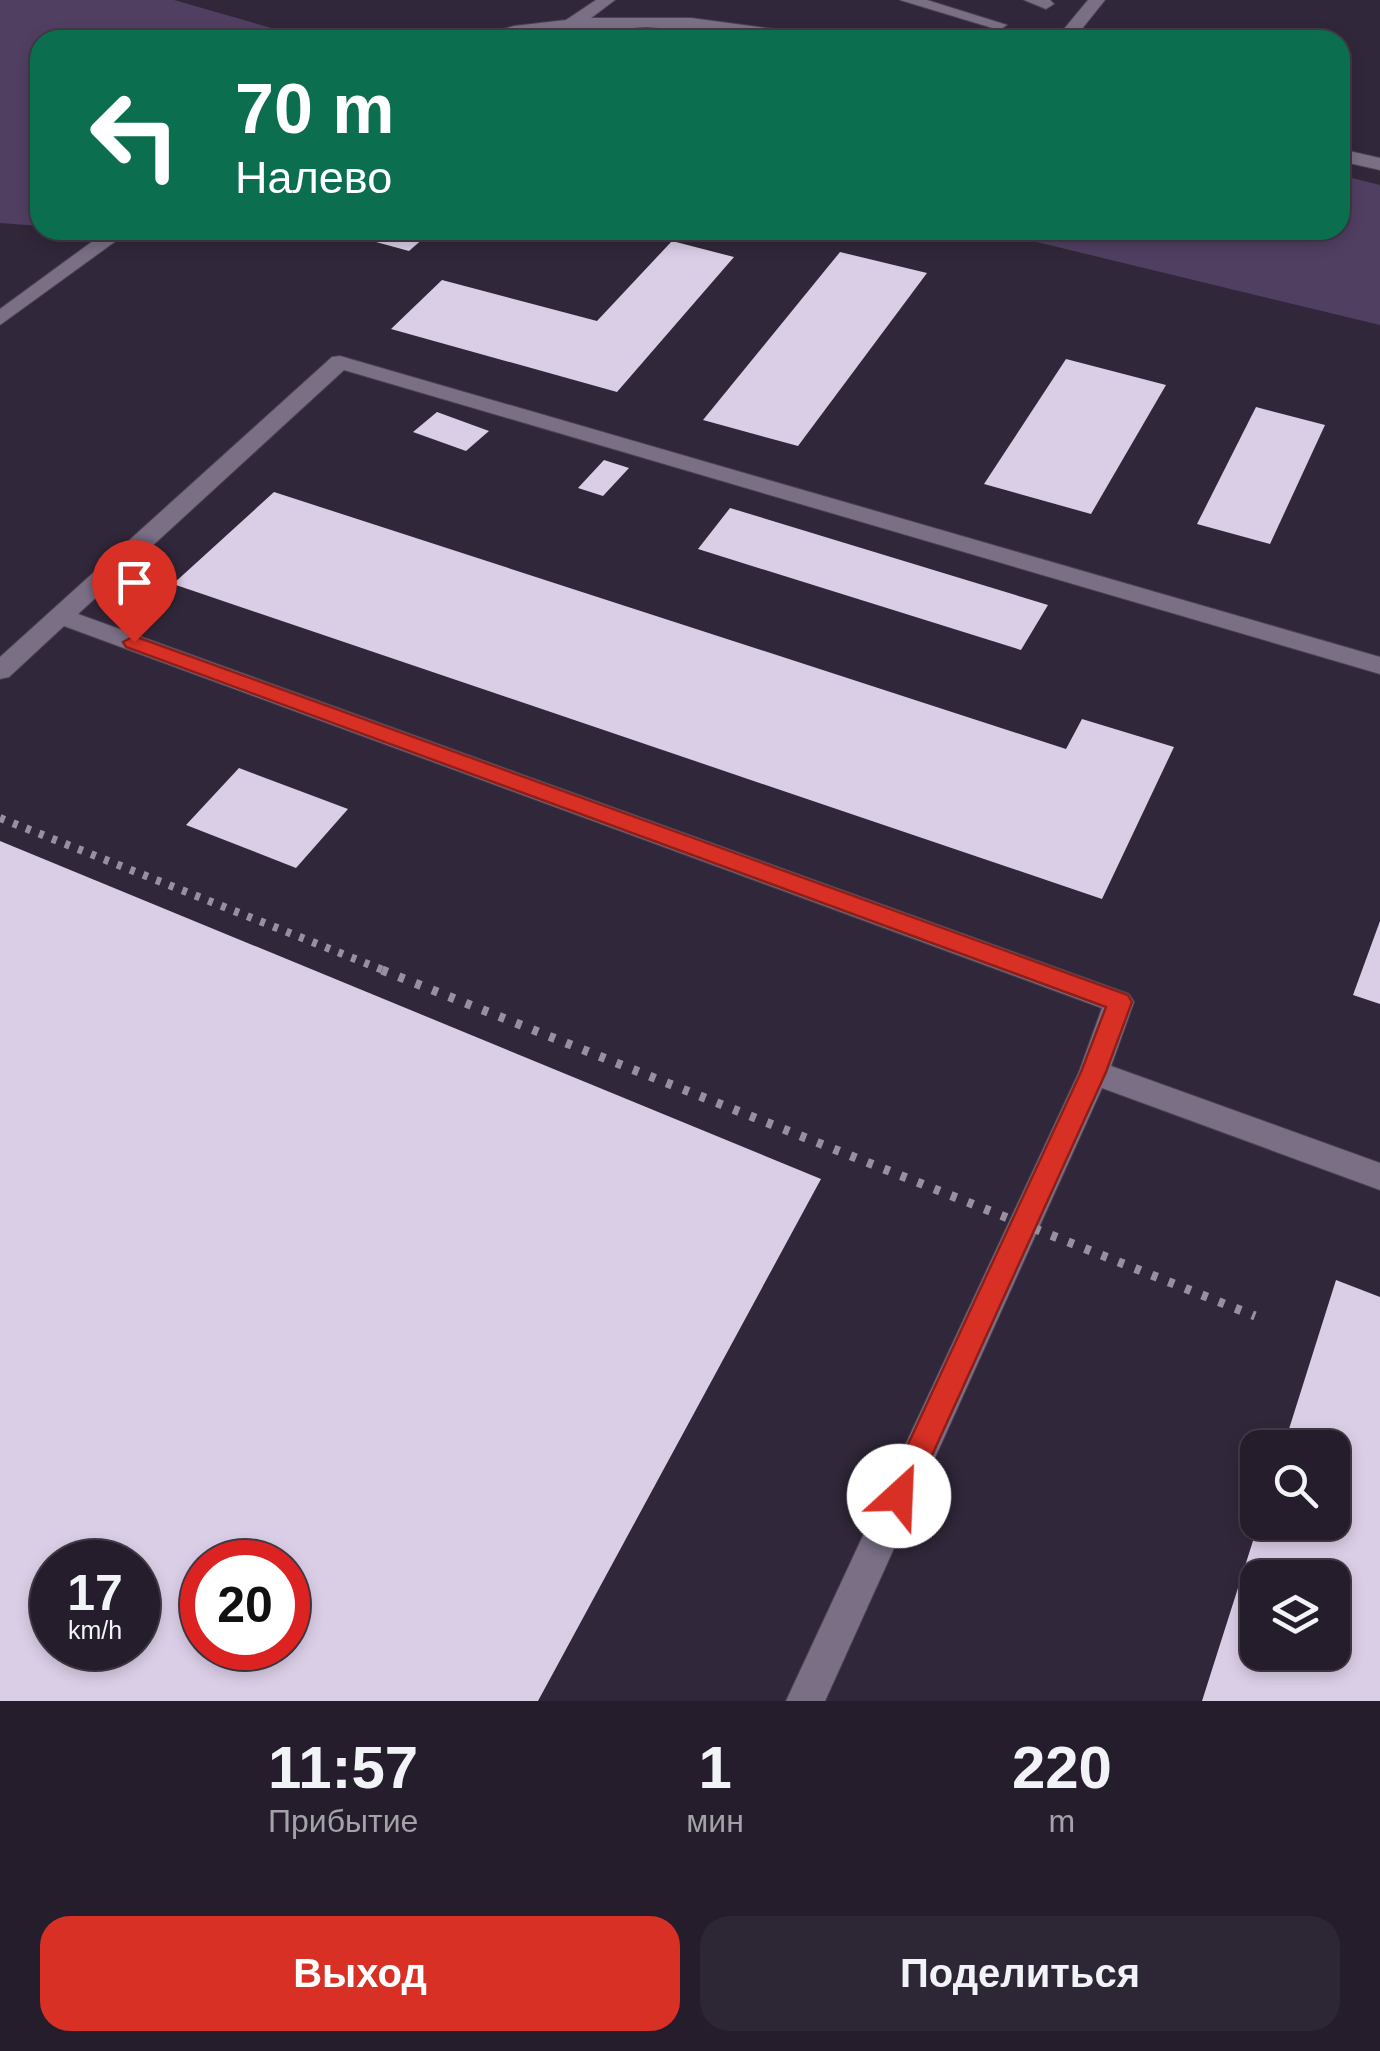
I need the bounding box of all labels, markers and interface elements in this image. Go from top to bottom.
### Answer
icon: left [70,70,200,200]
text: 70 m [235,70,395,148]
text: Налево [235,152,392,203]
pin [92,540,177,643]
icon: arrive [107,555,162,610]
map controls [1240,1430,1350,1670]
button: search [1240,1430,1350,1540]
position arrow [847,1444,951,1548]
speed limit sign: 20 [180,1540,310,1670]
button: layers [1240,1560,1350,1670]
text: 17 [67,1565,123,1621]
text: km/h [68,1616,122,1644]
text: 11:57 [268,1734,418,1801]
text: 1 [698,1734,732,1801]
text: 220 [1012,1734,1112,1801]
text: Прибытие [268,1803,418,1839]
text: мин [686,1803,744,1839]
text: m [1049,1803,1075,1839]
button: Выход [40,1916,680,2031]
button: Поделиться [700,1916,1340,2031]

